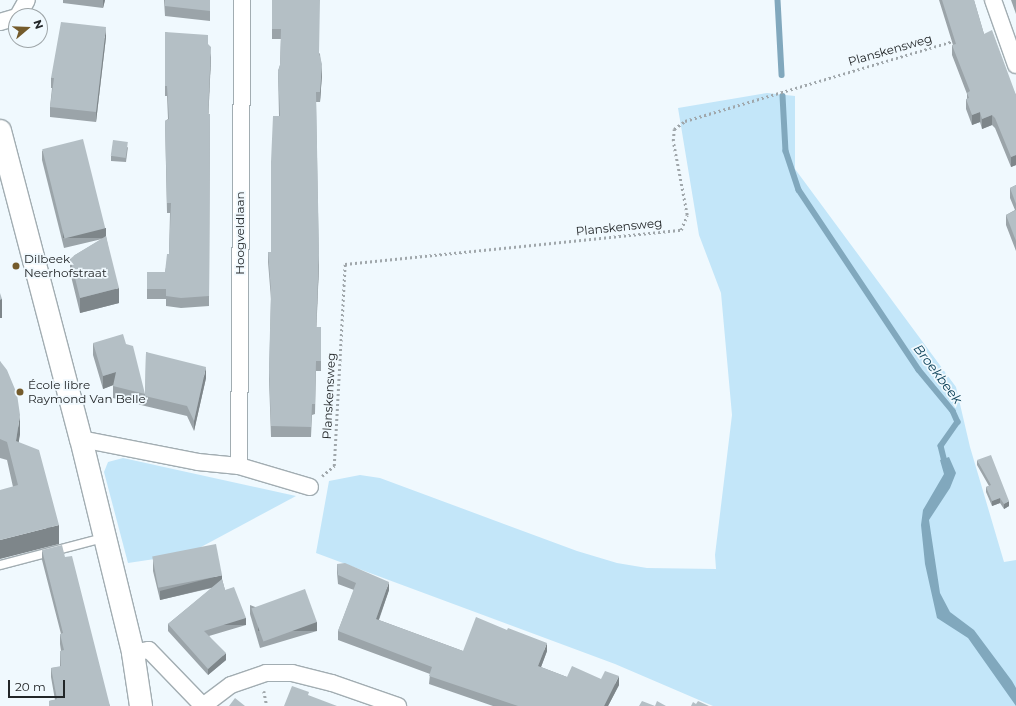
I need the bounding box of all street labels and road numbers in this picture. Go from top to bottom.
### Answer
street label: Planskensweg [846,31,934,69]
street label: Hoogveldlaan [233,191,247,275]
street label: Planskensweg [575,215,663,239]
street label: Planskensweg [320,352,338,440]

